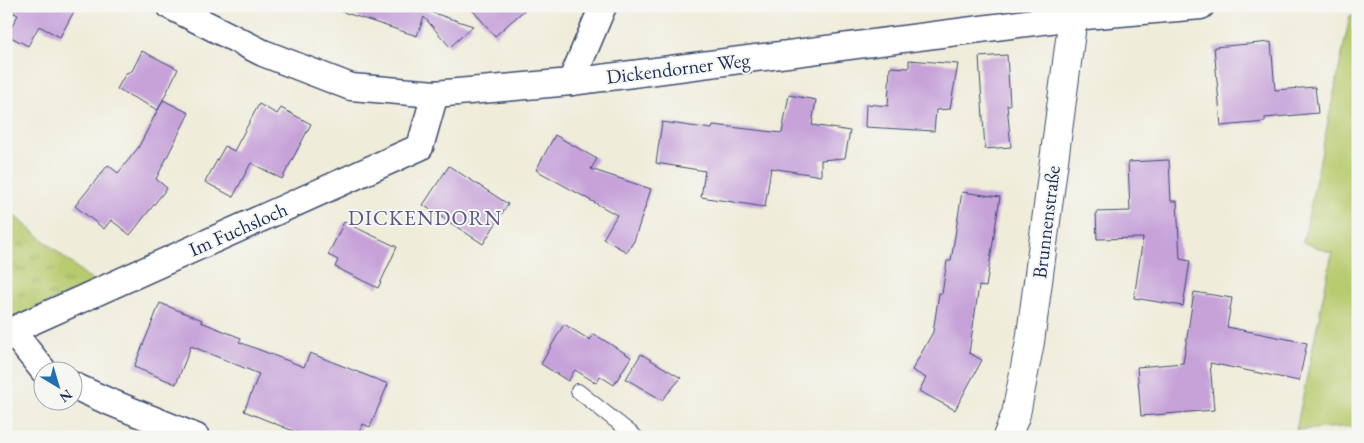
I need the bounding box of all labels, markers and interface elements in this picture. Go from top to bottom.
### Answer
street label: Dickendorner Weg [605,46,752,90]
street label: Brunnenstraße [1026,164,1066,280]
street label: Im Fuchsloch [185,196,291,262]
district label: DICKENDORN [348,204,502,231]
north arrow [32,360,82,410]
text: N [55,386,76,407]

